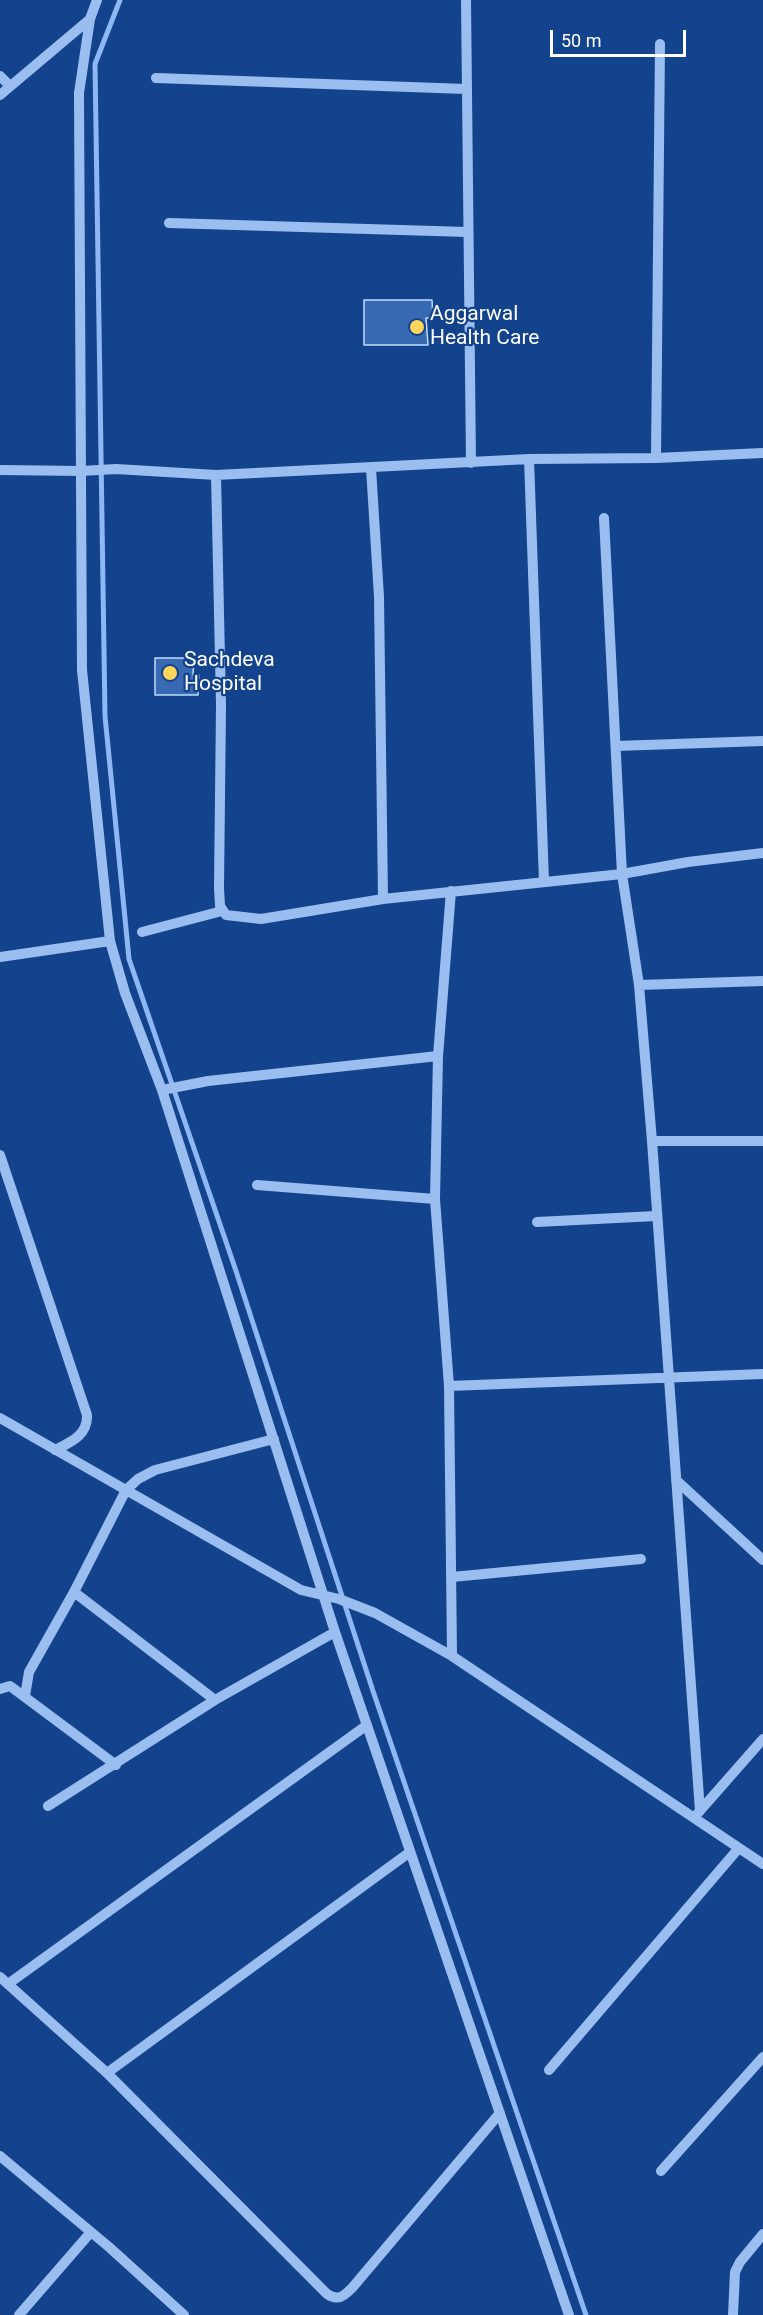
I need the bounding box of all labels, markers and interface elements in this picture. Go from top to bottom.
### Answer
scale bar [553,18,690,56]
text: 50 m [561,30,601,51]
place label: Aggarwal Health Care [430,302,539,352]
marker: Aggarwal Health Care [408,318,426,336]
place label: Sachdeva Hospital [184,648,275,698]
marker: Sachdeva Hospital [161,664,179,682]

